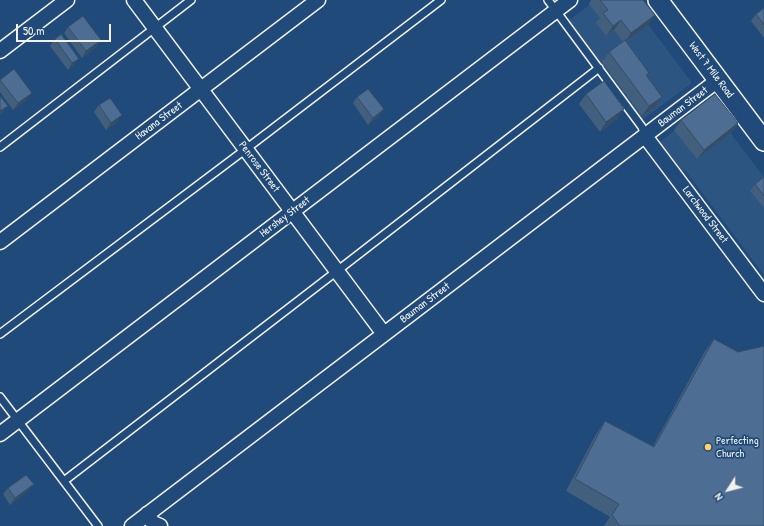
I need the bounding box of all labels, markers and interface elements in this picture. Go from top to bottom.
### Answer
scale bar [18,16,113,42]
text: 50 m [23,22,44,39]
street label: West 7 Mile Road [686,39,736,101]
street label: Bauman Street [655,84,711,130]
street label: Havana Street [133,99,185,143]
street label: Penrose Street [236,139,282,195]
street label: Larchwood Street [679,184,731,246]
street label: Hershey Street [257,194,313,240]
street label: Bauman Street [397,280,453,326]
place label: Perfecting Church [716,434,759,460]
marker: Perfecting Church [703,442,713,452]
north arrow [708,470,748,510]
text: N [711,491,726,504]

